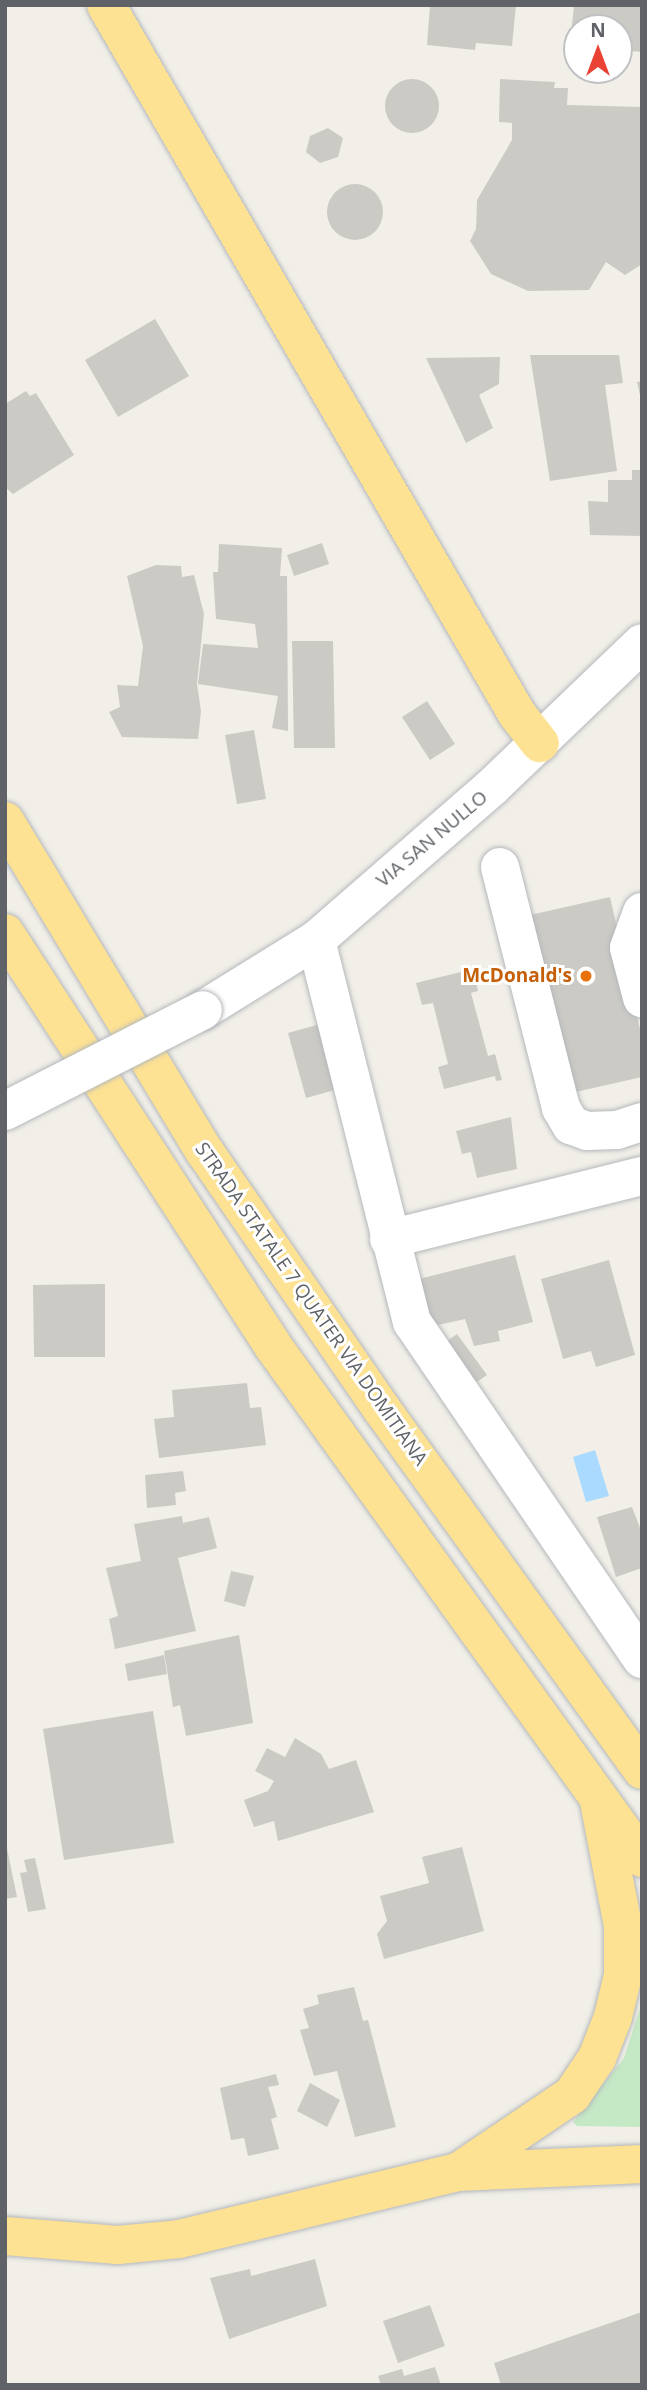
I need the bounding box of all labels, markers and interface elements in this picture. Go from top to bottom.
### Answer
north arrow [563,14,633,84]
text: N [590,17,606,43]
street label: VIA SAN NULLO [372,786,492,892]
place label: McDonald's [462,965,572,987]
marker: McDonald's [578,968,594,984]
street label: STRADA STATALE 7 QUATER VIA DOMITIANA [190,1138,432,1470]

